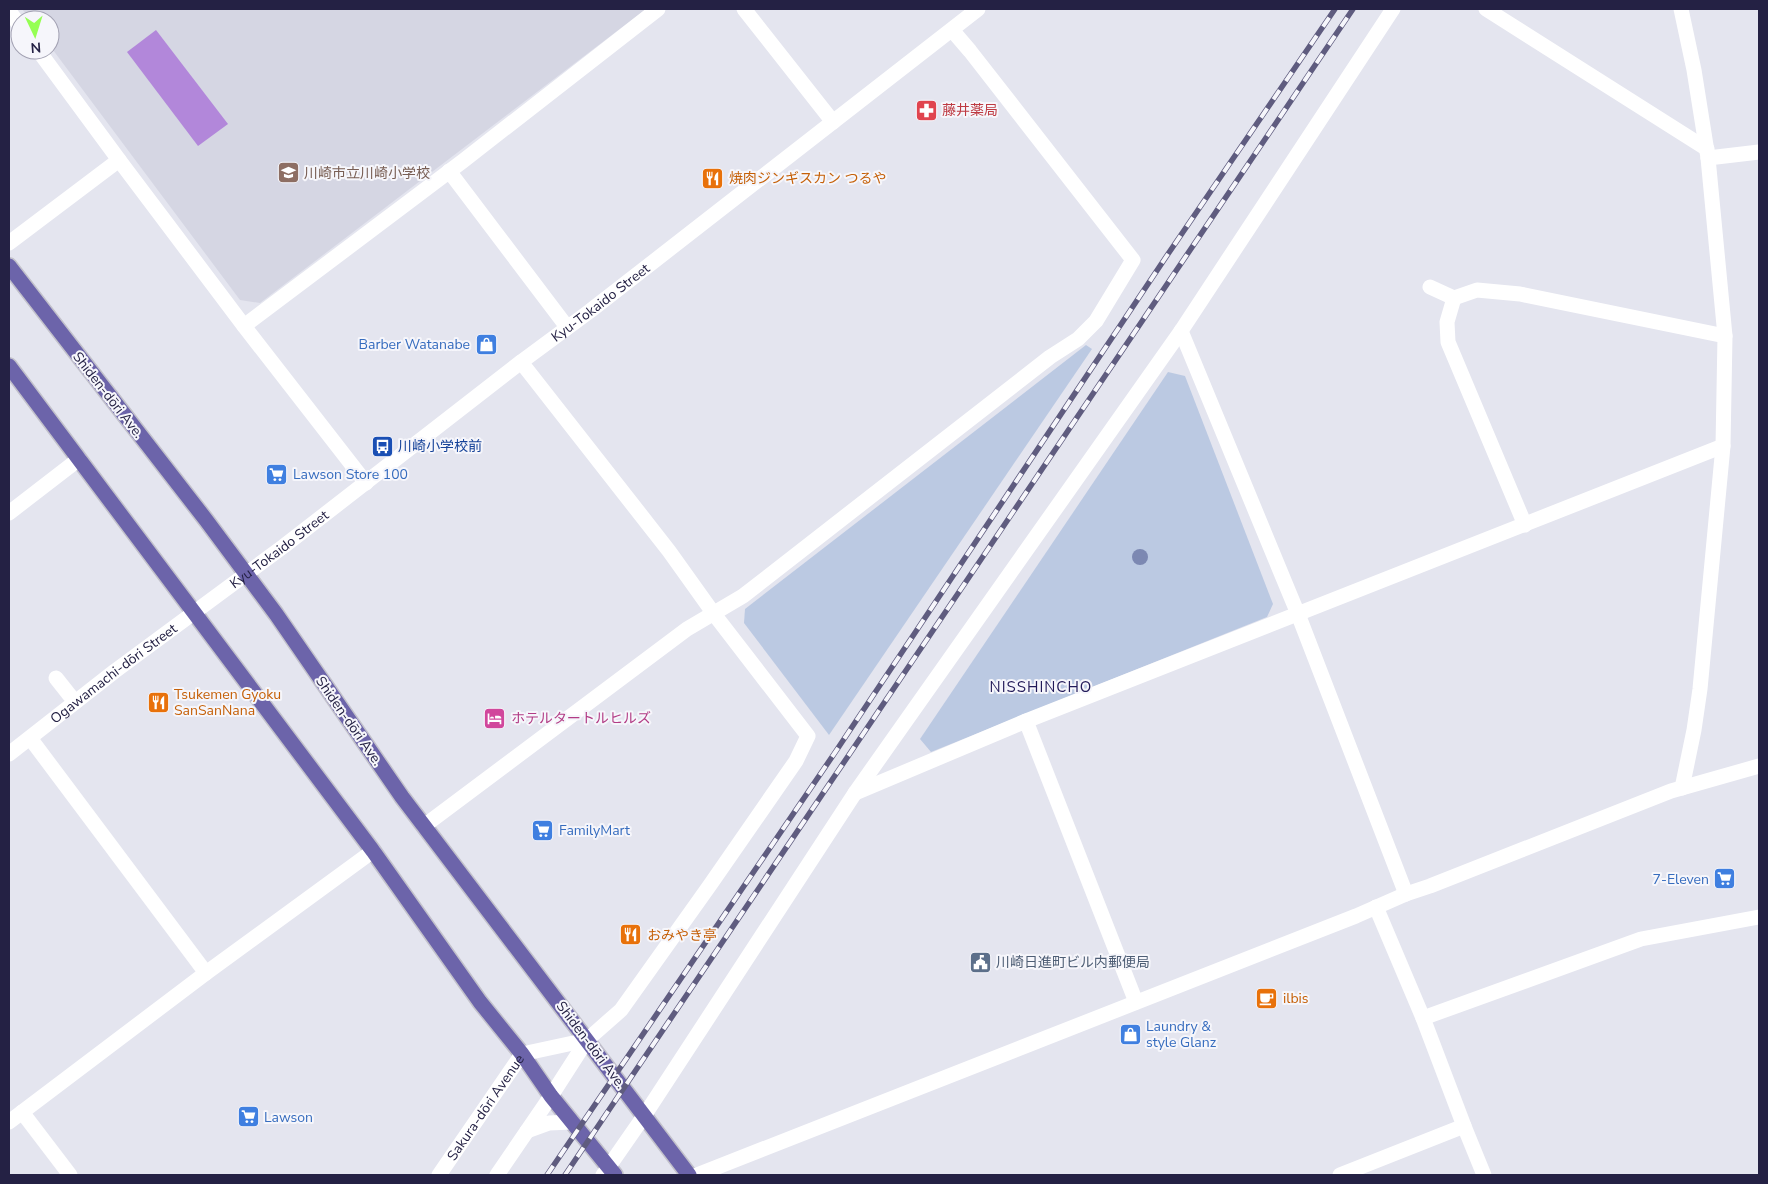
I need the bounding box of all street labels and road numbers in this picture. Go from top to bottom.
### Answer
street label: Kyu-Tokaido Street [547,259,654,346]
street label: Shiden-dōri Ave. [68,348,148,442]
street label: Kyu-Tokaido Street [226,505,332,593]
street label: Ogawamachi-dōri Street [46,619,181,728]
street label: Shiden-dōri Ave. [311,673,387,769]
street label: Shiden-dōri Ave. [552,997,630,1093]
street label: Sakura-dōri Avenue [442,1050,529,1164]

